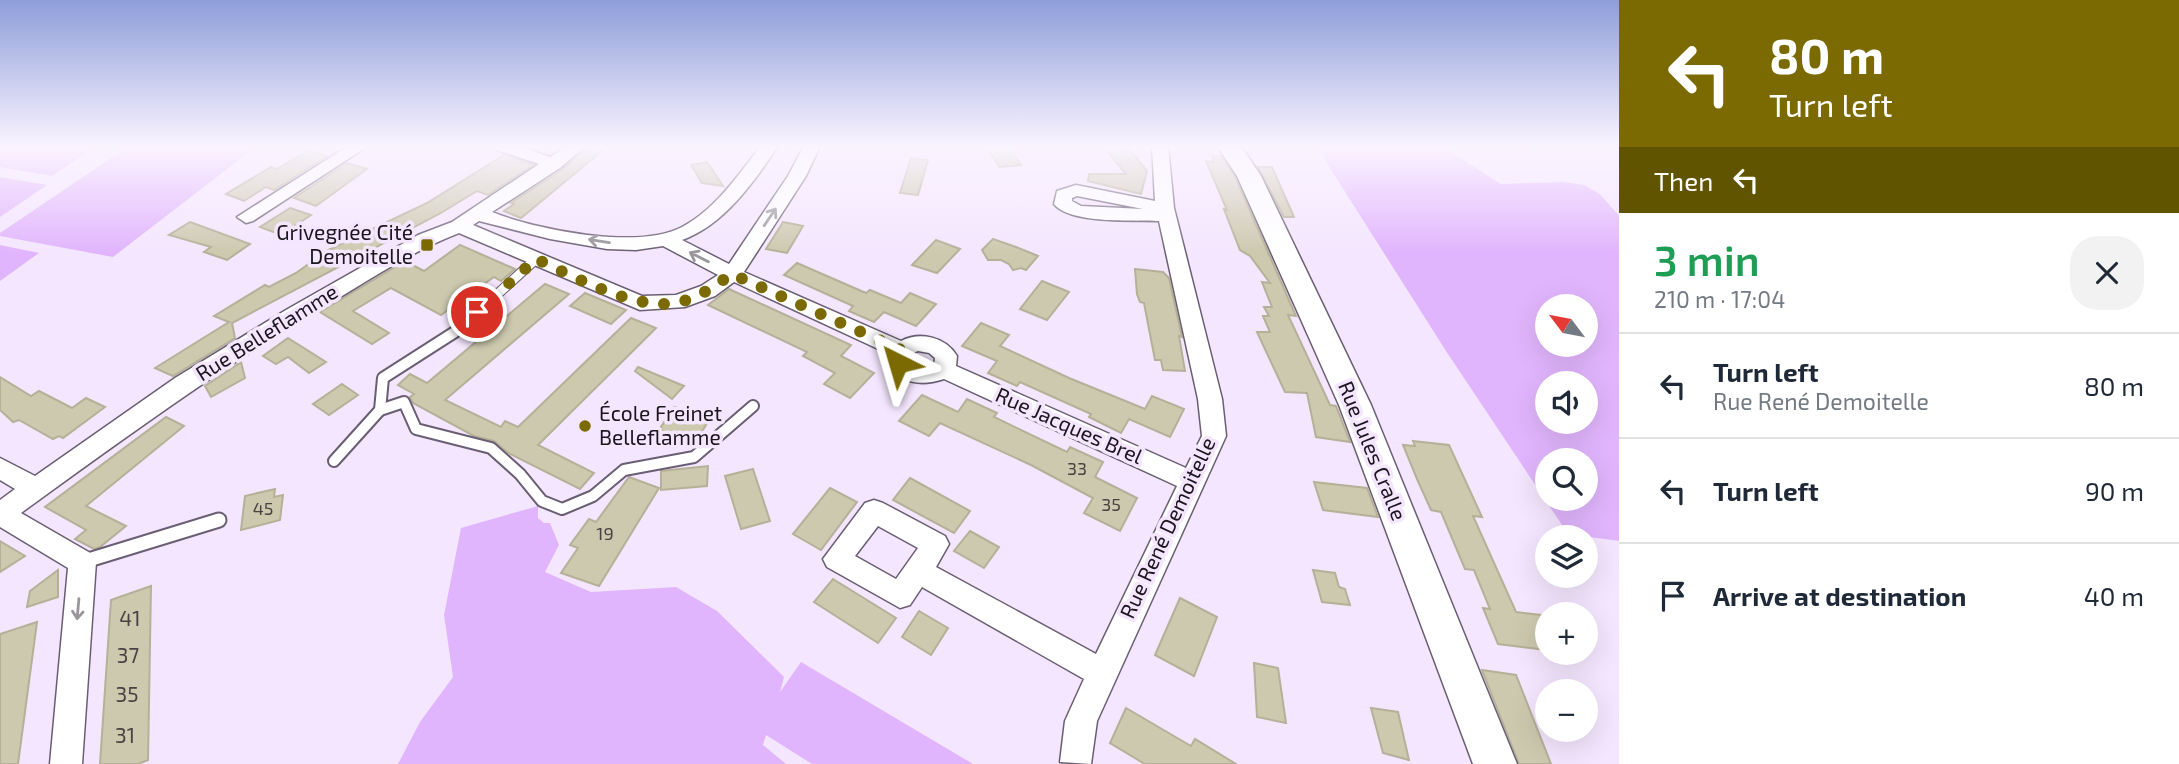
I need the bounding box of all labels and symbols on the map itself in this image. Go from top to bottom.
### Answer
one-way arrow [763,207,777,227]
place label: Grivegnée Cité Demoitelle [276,219,413,268]
one-way arrow [588,234,611,247]
marker: Grivegnée Cité Demoitelle [419,237,435,253]
one-way arrow [689,249,710,263]
street label: Rue Belleflamme [191,278,342,385]
pin [447,282,507,342]
north arrow [1535,294,1598,357]
position arrow [861,326,935,400]
street label: Rue Jules Cralle [1334,377,1413,524]
street label: Rue Jacques Brel [992,381,1148,469]
place label: École Freinet Belleflamme [599,400,722,449]
marker: École Freinet Belleflamme [577,418,593,434]
street label: Rue René Demoitelle [1114,433,1220,622]
house number: 33 [1067,457,1087,479]
house number: 35 [1101,493,1121,515]
house number: 45 [253,497,273,519]
house number: 19 [596,522,614,544]
one-way arrow [71,597,84,620]
house number: 41 [119,605,141,630]
house number: 37 [117,642,139,667]
house number: 35 [116,681,138,706]
house number: 31 [115,722,135,747]

